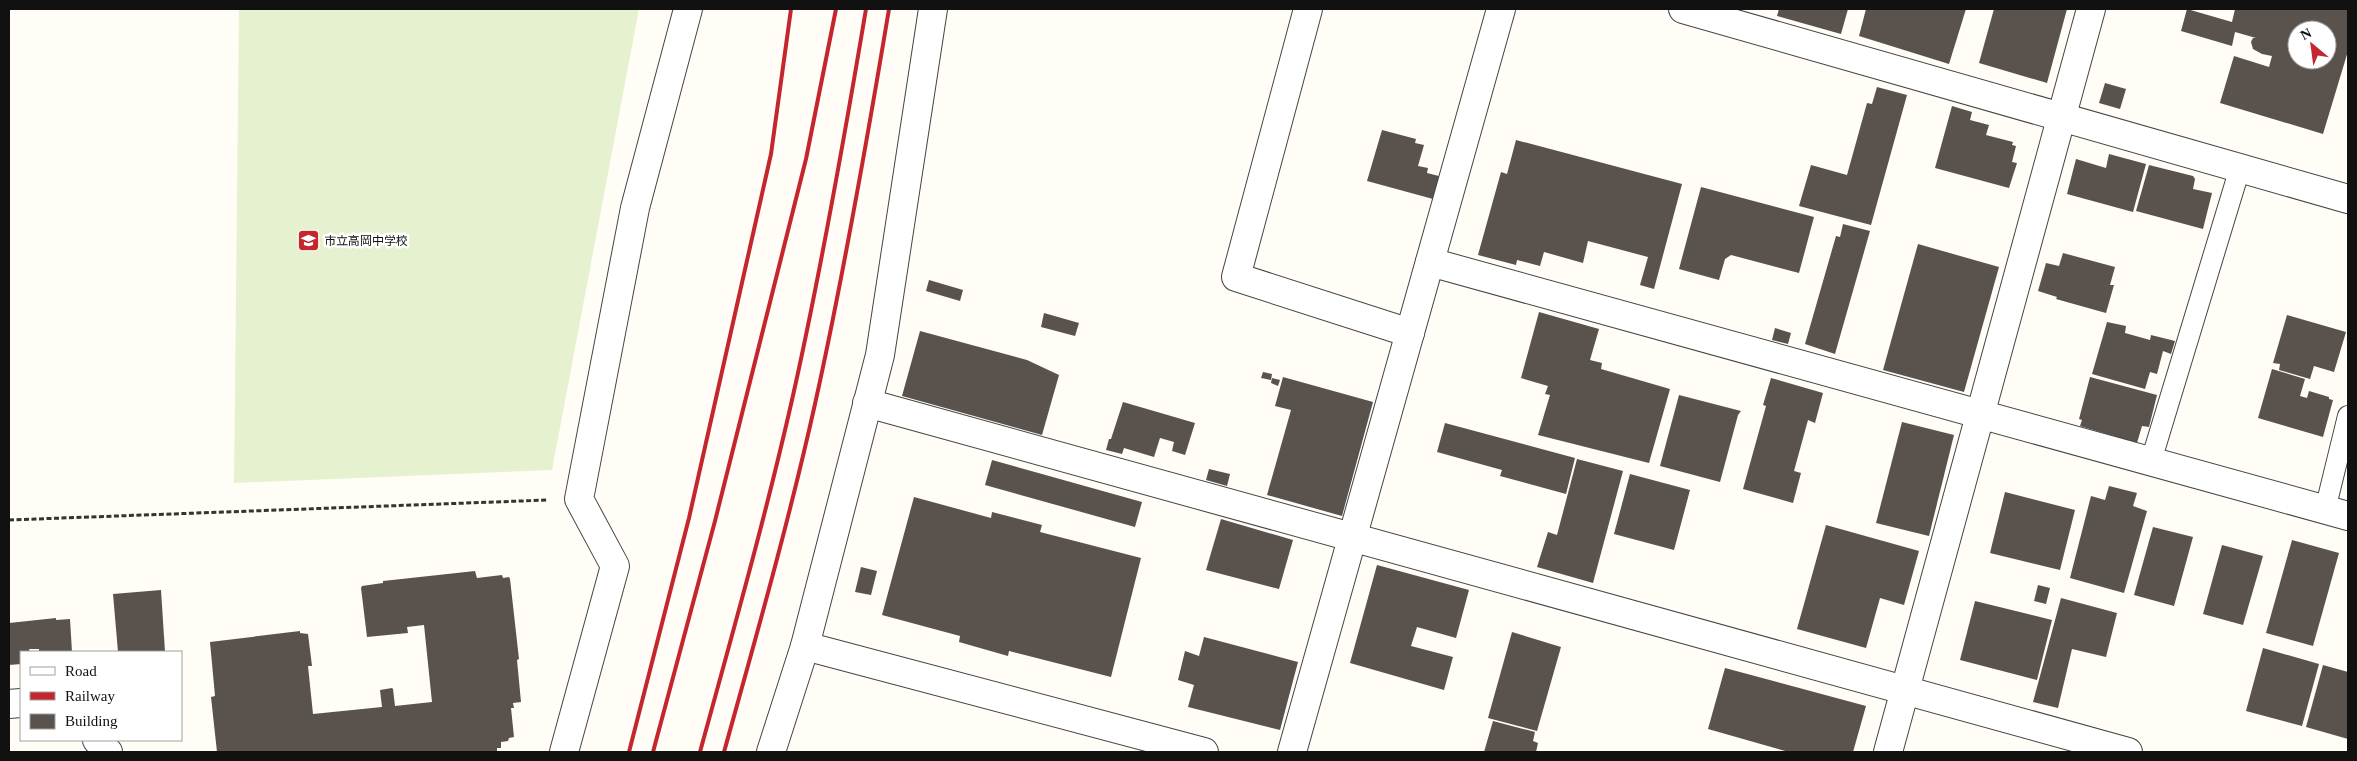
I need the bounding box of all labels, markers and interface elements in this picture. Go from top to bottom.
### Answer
north arrow [2287,20,2337,70]
text: N [2298,25,2314,43]
school or university icon: 市立高岡中学校 [296,229,320,253]
place label: 市立高岡中学校 [324,234,408,248]
legend [20,651,182,741]
text: Road [65,663,97,679]
text: Railway [65,688,115,704]
text: Building [65,713,118,729]

